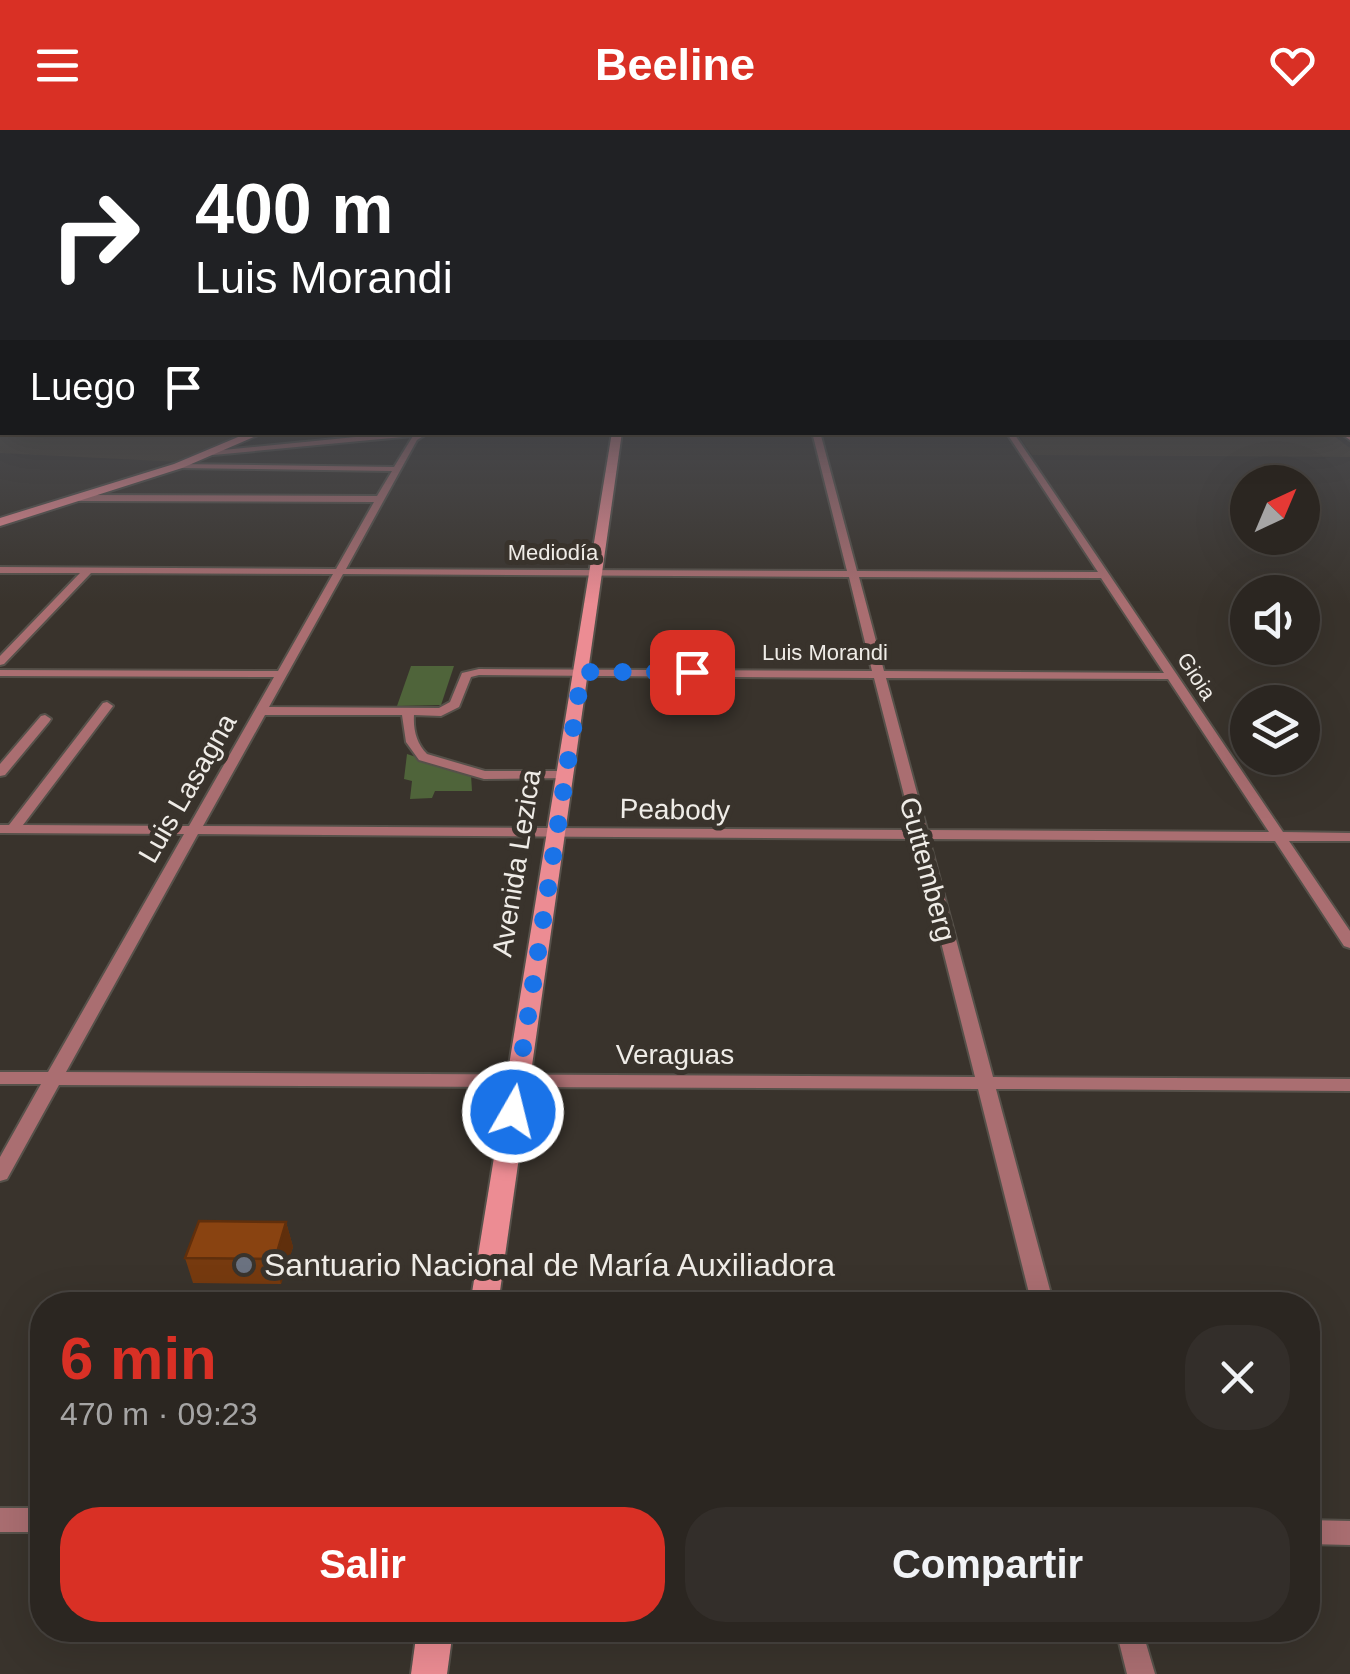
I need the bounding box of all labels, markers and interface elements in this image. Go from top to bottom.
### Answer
icon: menu [30,38,85,93]
icon: heart [1265,38,1320,93]
text: Beeline [595,39,755,90]
icon: right [30,170,160,300]
text: 400 m [195,170,393,248]
text: Luis Morandi [195,252,453,303]
icon: arrive [156,360,211,415]
text: Luego [30,366,136,408]
north arrow [1230,465,1320,555]
map controls [1230,465,1320,775]
street label: Mediodía [508,540,599,565]
button: sound [1230,575,1320,665]
pin [650,630,735,715]
street label: Luis Morandi [762,640,888,665]
icon: arrive [665,645,720,700]
street label: Gioia [1172,648,1221,705]
button: layers [1230,685,1320,775]
street label: Luis Lasagna [132,708,243,868]
street label: Avenida Lezica [486,767,547,959]
street label: Peabody [619,793,731,826]
street label: Guttemberg [893,794,962,945]
street label: Veraguas [616,1039,734,1070]
position arrow [461,1060,565,1164]
place label: Santuario Nacional de María Auxiliadora [264,1247,835,1283]
marker: Santuario Nacional de María Auxiliadora [233,1254,255,1276]
text: 6 min [60,1325,217,1392]
button: close [1185,1325,1290,1430]
text: 470 m · 09:23 [60,1396,257,1432]
button: Salir [60,1507,665,1622]
button: Compartir [685,1507,1290,1622]

